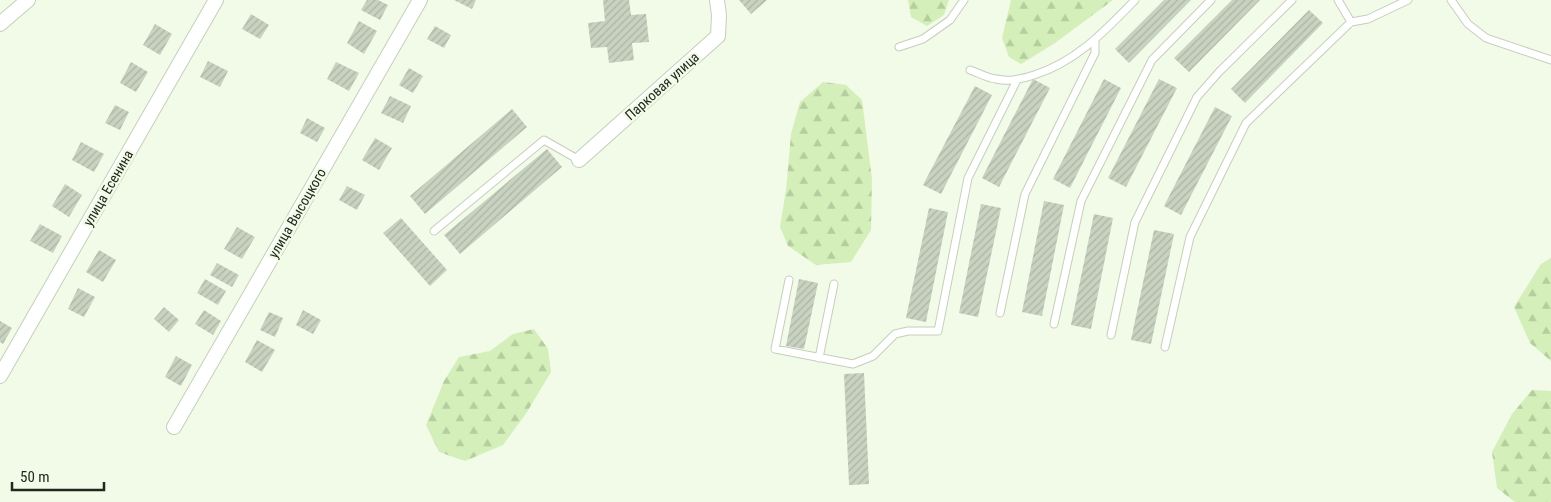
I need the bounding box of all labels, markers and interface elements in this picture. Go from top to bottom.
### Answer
street label: Парковая улица [622,49,702,123]
street label: улица Есенина [80,147,136,229]
street label: улица Высоцкого [265,165,329,261]
scale bar [12,460,105,492]
text: 50 m [20,468,50,486]

